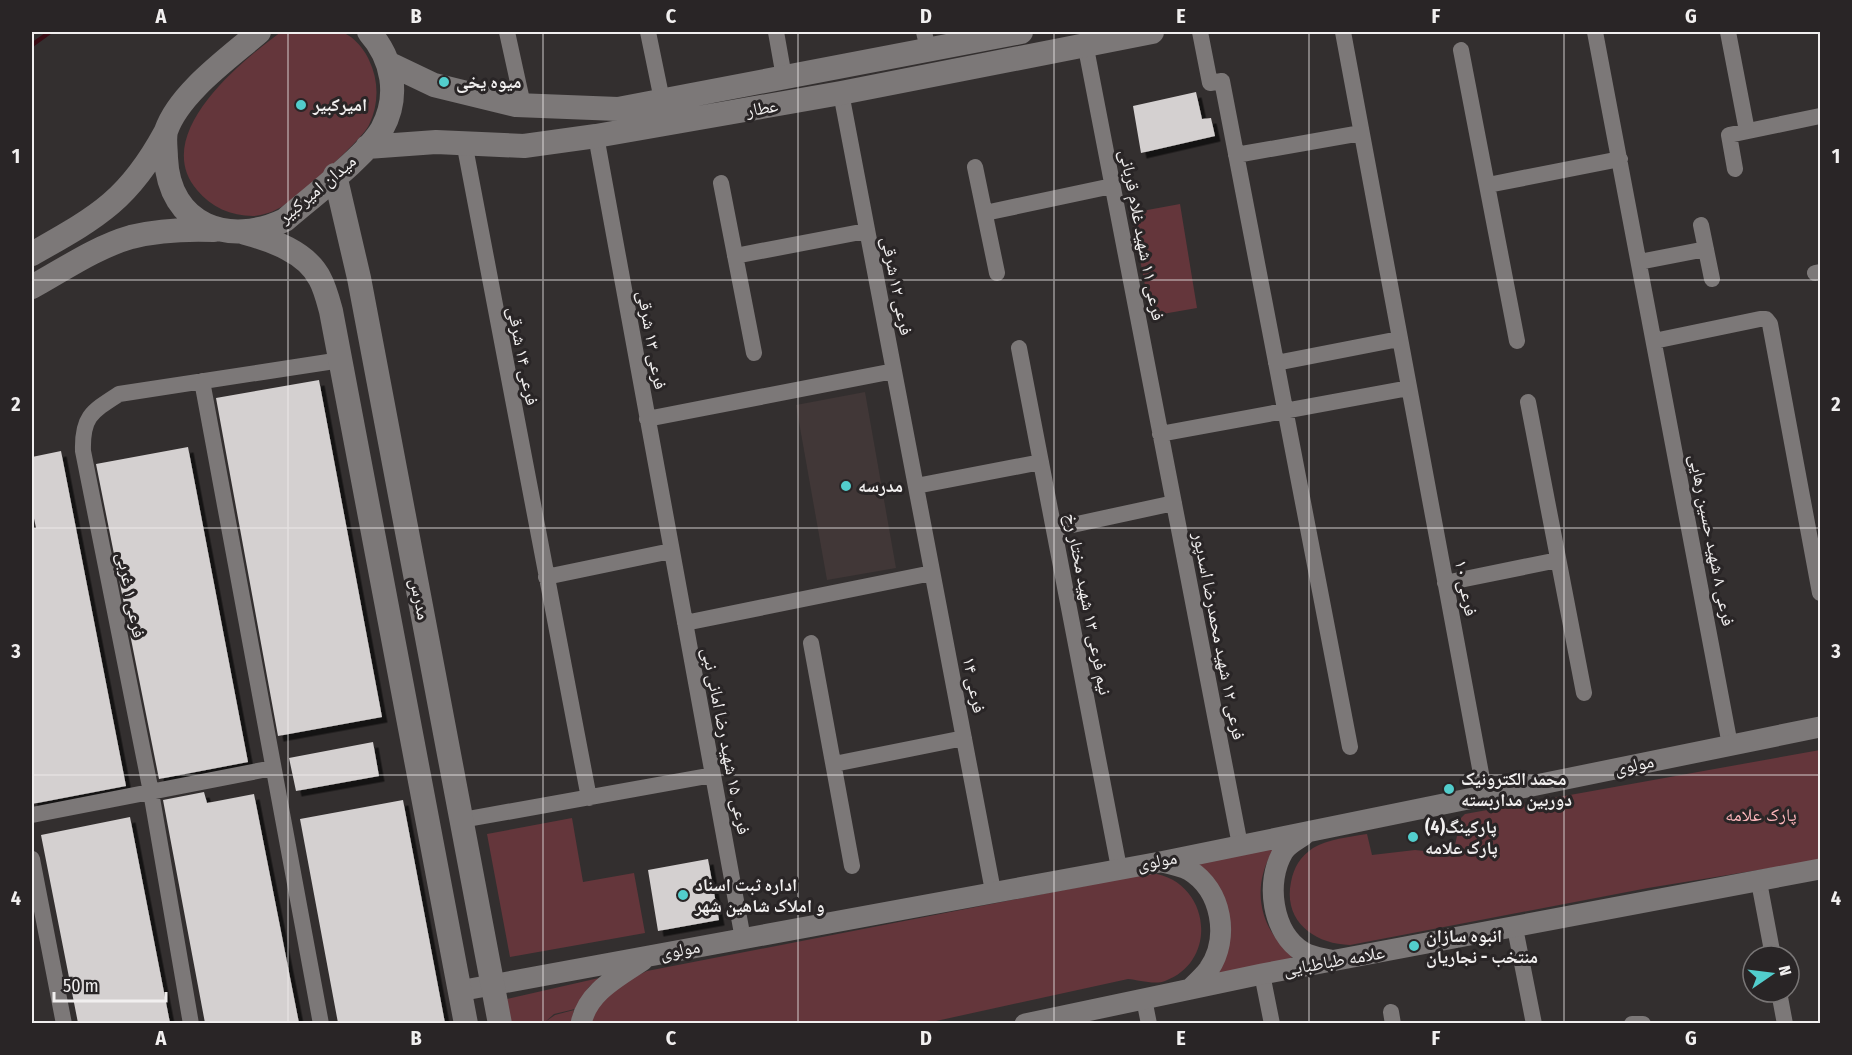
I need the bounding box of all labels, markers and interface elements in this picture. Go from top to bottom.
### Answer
text: A [155,4,168,28]
text: B [410,4,422,28]
text: C [666,4,677,28]
text: D [920,4,932,28]
text: E [1176,4,1186,28]
text: F [1432,4,1441,28]
text: G [1685,4,1697,28]
place label: میوه یخی [456,71,522,93]
marker: میوه یخی [437,75,451,89]
place label: امیرکبیر [312,94,367,116]
street label: عطار [743,94,780,122]
marker: امیرکبیر [294,98,308,112]
text: 1 [12,144,20,168]
text: 1 [1832,144,1840,168]
street label: فرعی ۱۱ شهید غلام قربانی [1114,148,1169,323]
street label: میدان امیرکبیر [273,150,360,229]
street label: فرعی ۱۲ شرقی [877,235,917,337]
street label: فرعی ۱۳ شرقی [632,289,672,391]
street label: فرعی ۱۴ شرقی [503,305,543,407]
text: 2 [10,392,21,416]
text: 2 [1830,392,1841,416]
street label: فرعی ۸ شهید حسین رهایی [1685,452,1739,628]
place label: مدرسه [858,475,903,497]
marker: مدرسه [839,479,853,493]
street label: نیم فرعی ۱۳ شهید مختار رخ [1059,511,1116,697]
street label: فرعی ۱۲ شهید محمدرضا اسدپور [1188,529,1250,742]
street label: فرعی ۱ غربی [112,550,150,640]
street label: فرعی ۱۰ [1450,558,1482,618]
street label: مدرس [405,576,435,622]
text: 3 [10,639,21,663]
text: 3 [1830,639,1841,663]
street label: فرعی ۱۵ شهید رضا امانی نبی [697,646,755,836]
street label: فرعی ۱۴ [958,655,990,715]
street label: مولوی [1612,750,1656,780]
place label: محمد الکترونیک دوربین مداربسته [1461,768,1572,811]
marker: محمد الکترونیک دوربین مداربسته [1442,782,1456,796]
park label: پارک علامه [1725,804,1797,826]
place label: پارکینگ(4) پارک علامه [1425,816,1498,859]
marker: پارکینگ(4) پارک علامه [1406,830,1420,844]
street label: مولوی [1135,847,1179,875]
place label: اداره ثبت اسناد و املاک شاهین شهر [694,874,825,917]
text: 4 [11,886,21,910]
text: 4 [1831,886,1841,910]
marker: اداره ثبت اسناد و املاک شاهین شهر [676,888,690,902]
place label: انبوه سازان منتخب - نجاریان [1426,925,1538,968]
street label: مولوی [658,936,702,964]
marker: انبوه سازان منتخب - نجاریان [1407,939,1421,953]
street label: علامه طباطبایی [1282,941,1386,981]
north arrow [1741,944,1801,1004]
text: N [1775,964,1795,977]
scale bar [54,965,166,1003]
text: 50 m [63,975,99,997]
text: A [155,1026,168,1050]
text: B [410,1026,422,1050]
text: C [666,1026,677,1050]
text: D [920,1026,932,1050]
text: E [1176,1026,1186,1050]
text: F [1432,1026,1441,1050]
text: G [1685,1026,1697,1050]

